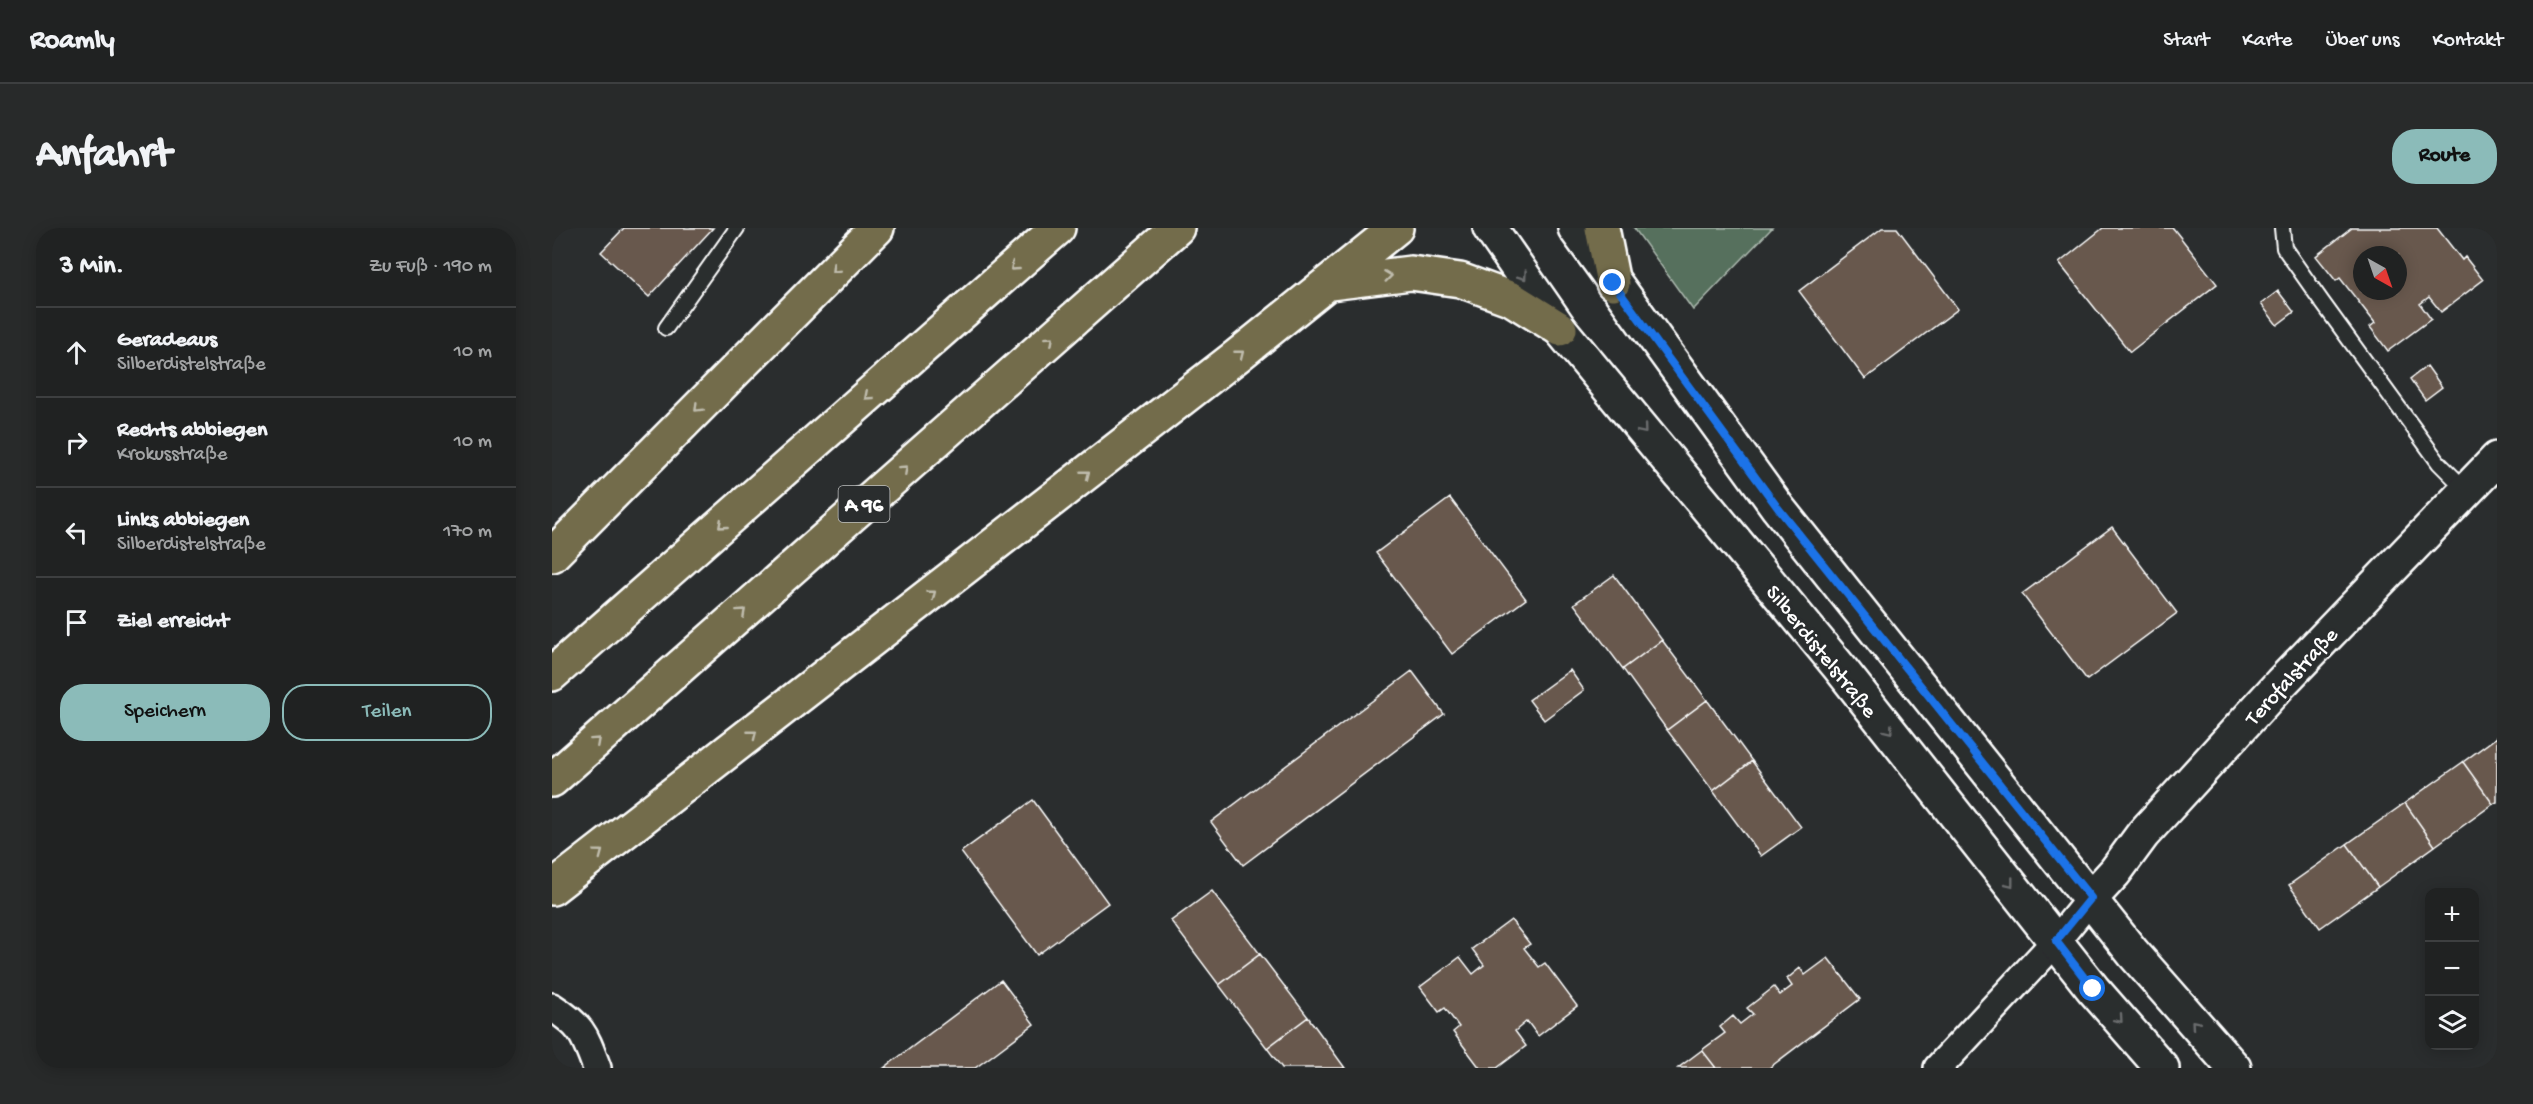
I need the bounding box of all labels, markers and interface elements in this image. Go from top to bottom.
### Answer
text: Roamly [30,25,115,58]
text: Start [2163,29,2209,54]
text: Karte [2242,29,2292,54]
text: Über uns [2325,29,2399,54]
text: Kontakt [2432,29,2503,54]
button: Route [2392,129,2497,184]
text: Anfahrt [36,132,171,181]
north arrow [2353,246,2407,300]
text: 3 Min. [60,252,124,283]
text: Zu Fuß · 190 m [369,256,492,279]
one-way arrow [1010,260,1021,271]
one-way arrow [832,262,843,273]
one-way arrow [1516,269,1527,280]
route end [1599,269,1625,295]
one-way arrow [1384,270,1393,283]
text: Geradeaus [117,328,217,354]
icon: ahead [60,336,93,369]
one-way arrow [1043,336,1054,347]
text: 10 m [454,341,492,364]
one-way arrow [1233,351,1244,362]
text: Silberdistelstraße [117,354,265,377]
one-way arrow [864,389,875,400]
one-way arrow [695,400,706,411]
text: Rechts abbiegen [117,418,267,444]
one-way arrow [1635,423,1646,434]
icon: right [60,426,93,459]
text: 10 m [454,431,492,454]
text: Krokusstraße [117,444,227,467]
one-way arrow [897,465,907,476]
one-way arrow [1079,471,1090,482]
road number: A 96 [838,486,890,522]
text: Links abbiegen [117,508,249,534]
icon: left [60,516,93,549]
one-way arrow [718,517,729,528]
text: 170 m [443,521,492,544]
text: Silberdistelstraße [117,534,265,557]
street label: Silberdistelstraße [1758,581,1882,725]
one-way arrow [925,591,936,602]
icon: arrive [60,606,93,639]
one-way arrow [735,608,746,619]
text: Ziel erreicht [117,609,229,635]
street label: Terofalstraße [2240,623,2345,734]
button: Speichern [60,684,270,741]
button: Teilen [282,684,492,741]
one-way arrow [1881,724,1892,735]
one-way arrow [746,730,757,741]
one-way arrow [589,737,600,748]
one-way arrow [592,849,603,860]
one-way arrow [2003,876,2014,887]
map controls [2425,888,2479,1050]
button: + [2425,888,2479,942]
button: − [2425,942,2479,996]
route start [2079,975,2105,1001]
button: layers [2425,996,2479,1050]
one-way arrow [2112,1012,2123,1023]
one-way arrow [2191,1020,2202,1031]

